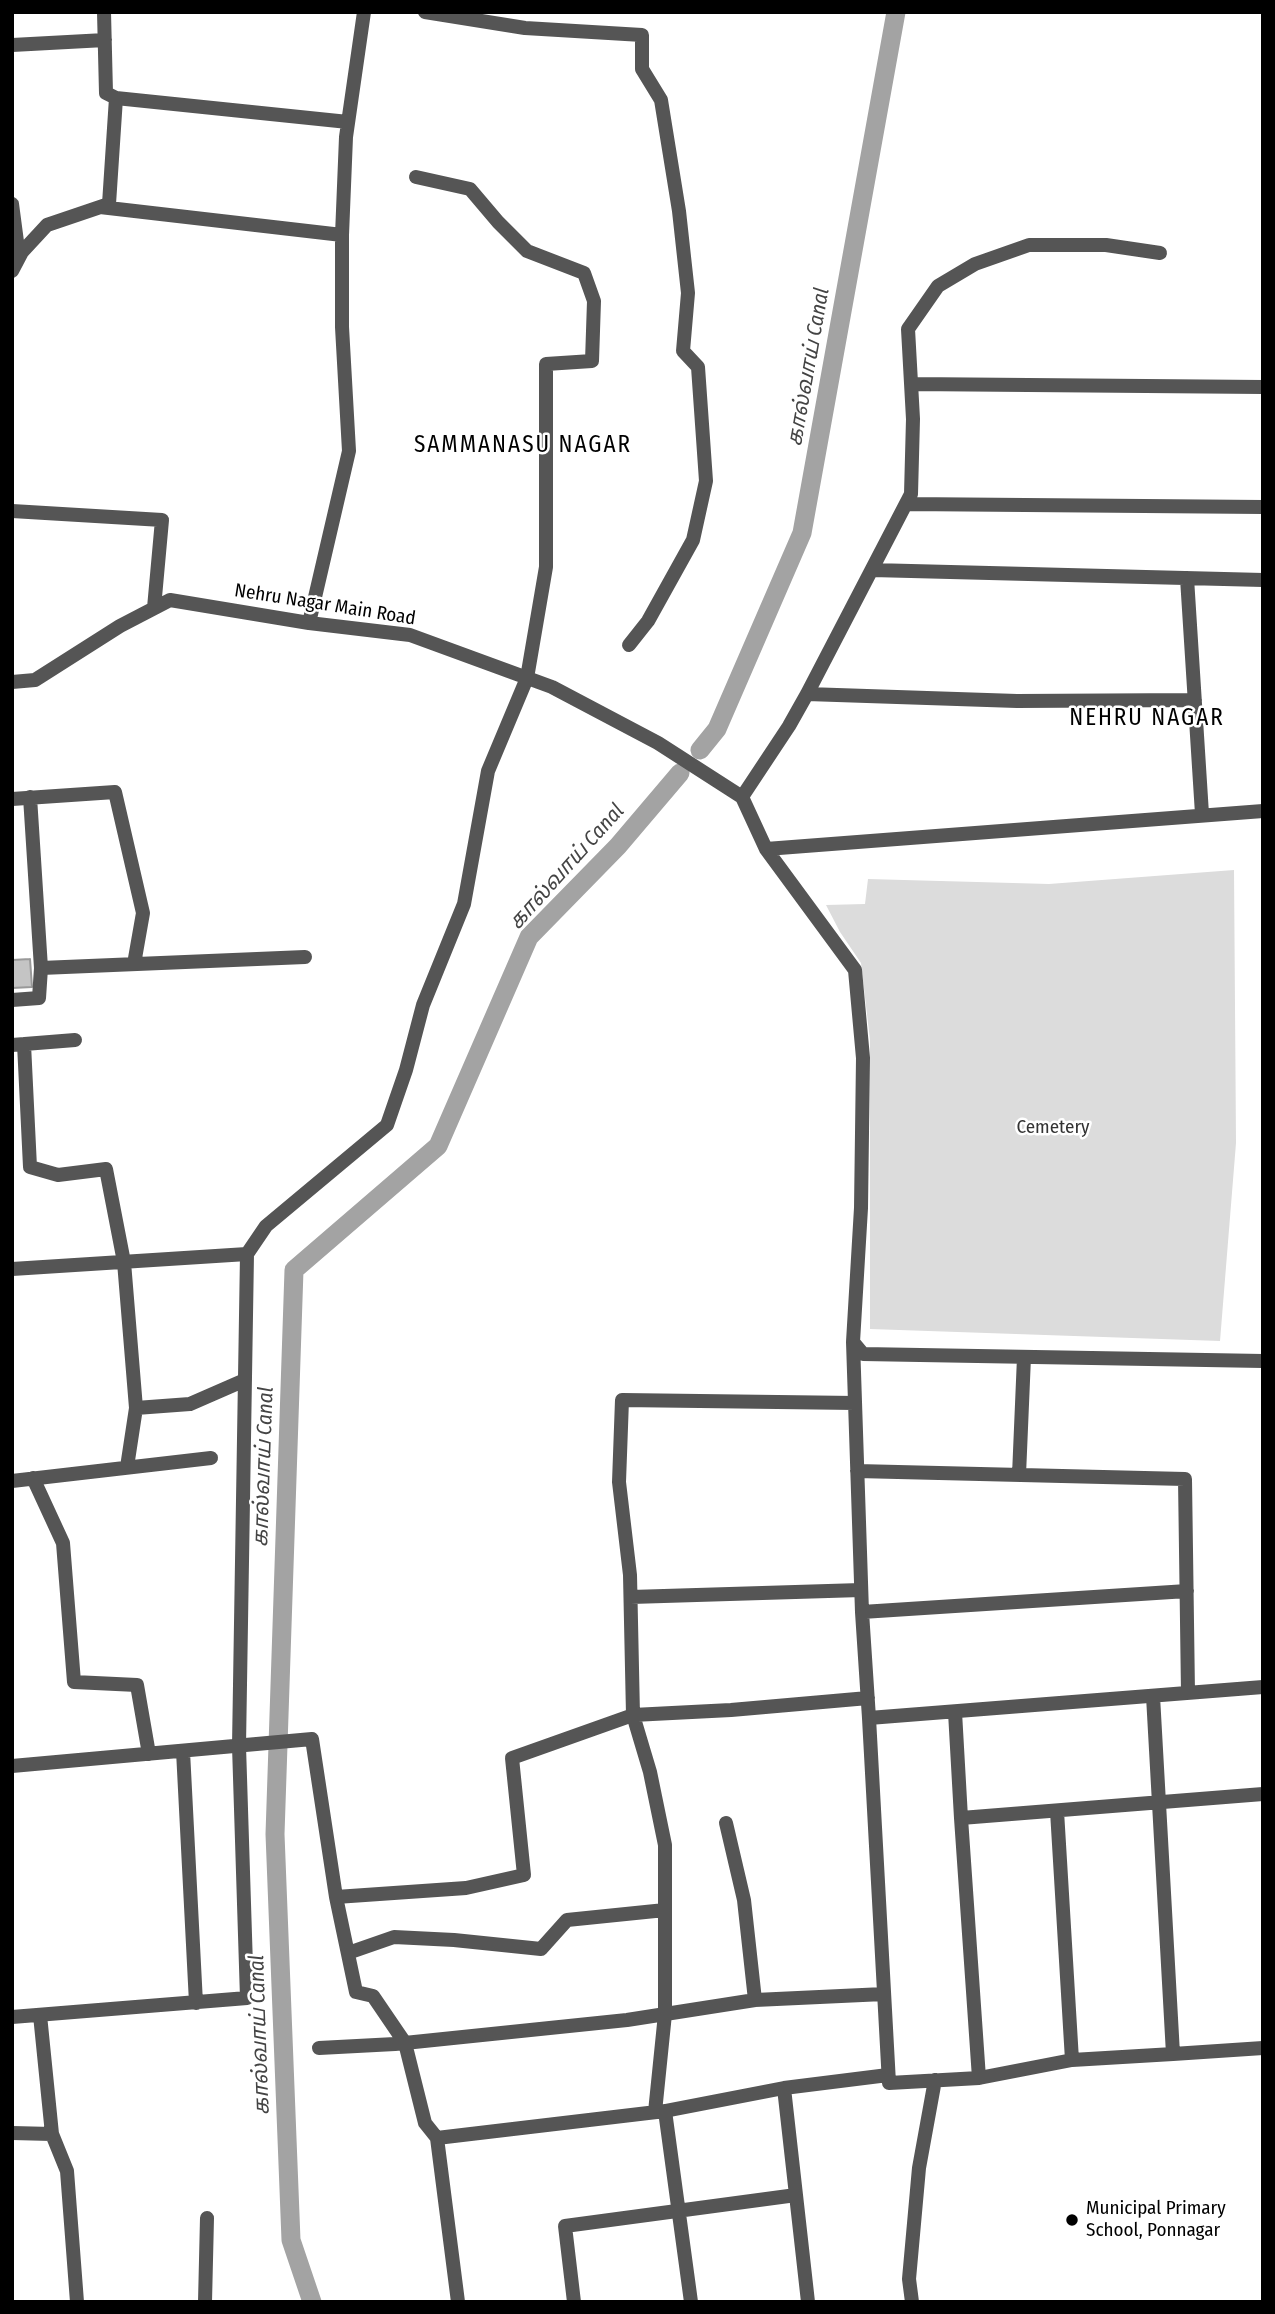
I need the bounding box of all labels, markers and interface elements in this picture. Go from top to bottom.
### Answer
water label: கால்வாய் Canal [783,286,835,448]
district label: SAMMANASU NAGAR [416,432,630,460]
street label: Nehru Nagar Main Road [233,579,417,631]
district label: NEHRU NAGAR [1071,705,1223,733]
water label: கால்வாய் Canal [504,799,630,935]
park label: Cemetery [1016,1117,1090,1139]
water label: கால்வாய் Canal [249,1386,279,1548]
water label: கால்வாய் Canal [245,1954,275,2116]
place label: Municipal Primary School, Ponnagar [1086,2198,1226,2242]
marker: Municipal Primary School, Ponnagar [1064,2212,1080,2228]

